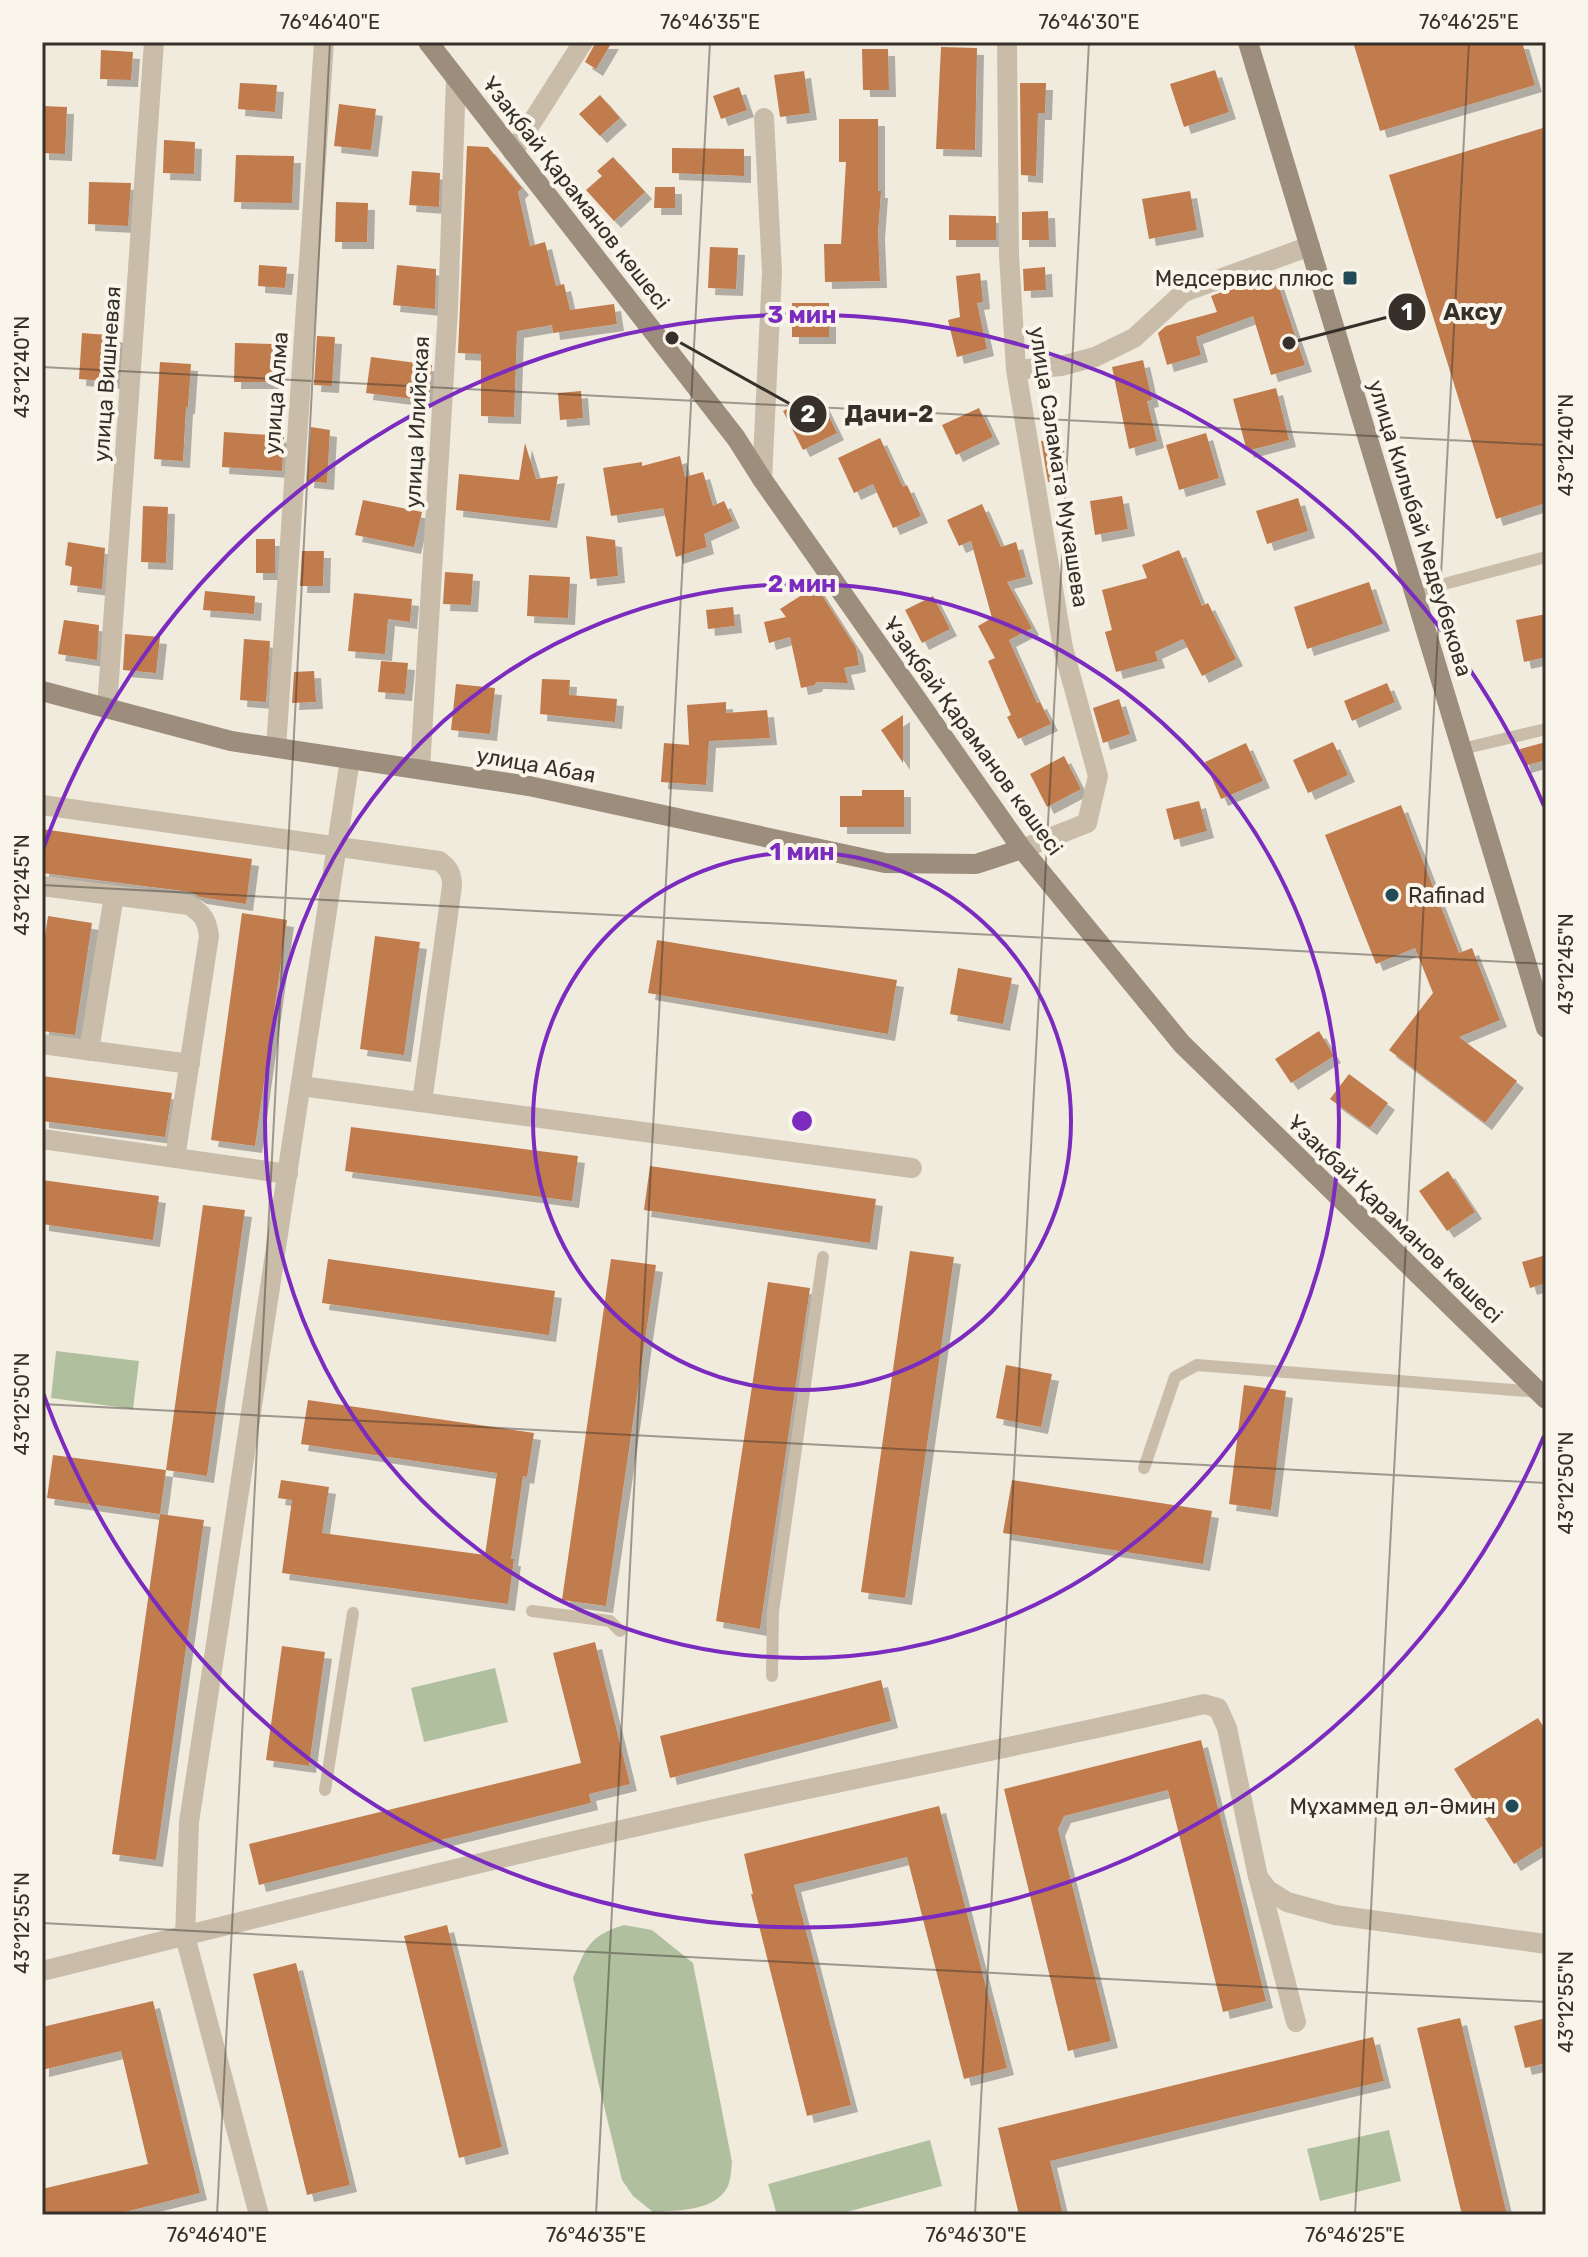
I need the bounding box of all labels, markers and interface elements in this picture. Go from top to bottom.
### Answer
text: 76°46'40"E [280,10,380,34]
text: 76°46'35"E [660,10,760,34]
text: 76°46'30"E [1038,10,1140,34]
text: 76°46'25"E [1419,10,1519,34]
street label: Ұзақбай Қараманов көшесі [477,71,675,315]
place label: Медсервис плюс [1155,265,1334,292]
marker: Медсервис плюс [1341,269,1359,287]
street label: улица Вишневая [87,285,127,463]
callout: Аксу [1387,288,1519,336]
text: 1 [1401,298,1413,326]
text: Аксу [1443,298,1503,326]
text: 3 мин [768,301,836,329]
text: 43°12'40"N [10,316,34,418]
street label: улица Саламата Мукашева [1023,325,1095,609]
street label: улица Алма [258,331,294,455]
street label: улица Илийская [399,335,435,509]
street label: улица Килыбай Медеубекова [1362,376,1478,680]
callout: Дачи-2 [788,390,950,438]
text: 43°12'40"N [1554,394,1578,496]
text: 2 [800,400,816,428]
text: Дачи-2 [844,400,934,428]
text: 2 мин [768,570,836,598]
street label: Ұзақбай Қараманов көшесі [877,611,1069,861]
street label: улица Абая [474,741,598,789]
text: 43°12'45"N [10,834,34,936]
text: 1 мин [769,838,835,866]
place label: Rafinad [1408,882,1485,909]
marker: Rafinad [1383,886,1401,904]
text: 43°12'45"N [1554,913,1578,1015]
centre of rings [788,1107,816,1135]
street label: Ұзақбай Қараманов көшесі [1282,1109,1508,1329]
text: 43°12'50"N [10,1353,34,1455]
text: 43°12'50"N [1554,1432,1578,1534]
place label: Мұхаммед әл-Әмин [1290,1793,1496,1820]
marker: Мұхаммед әл-Әмин [1503,1797,1521,1815]
text: 43°12'55"N [10,1872,34,1974]
text: 43°12'55"N [1554,1951,1578,2053]
text: 76°46'40"E [167,2223,267,2247]
text: 76°46'35"E [546,2223,646,2247]
text: 76°46'30"E [925,2223,1027,2247]
text: 76°46'25"E [1305,2223,1405,2247]

